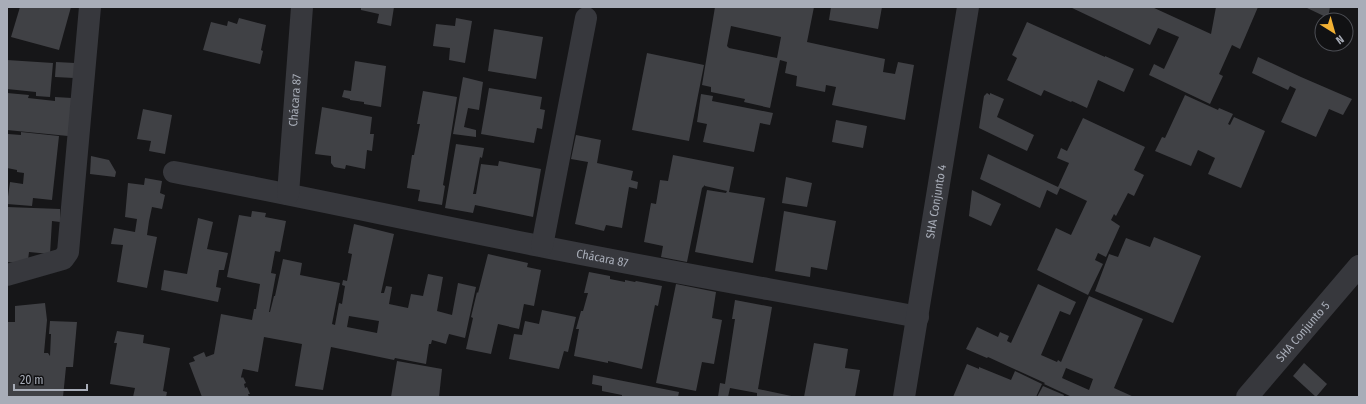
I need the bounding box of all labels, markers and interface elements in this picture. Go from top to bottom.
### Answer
north arrow [1314,12,1354,52]
text: N [1333,32,1346,47]
street label: Chácara 87 [286,73,304,127]
street label: SHA Conjunto 4 [923,163,949,240]
street label: Chácara 87 [575,246,630,270]
street label: SHA Conjunto 5 [1273,298,1333,365]
scale bar [14,366,87,392]
text: 20 m [20,373,44,387]

